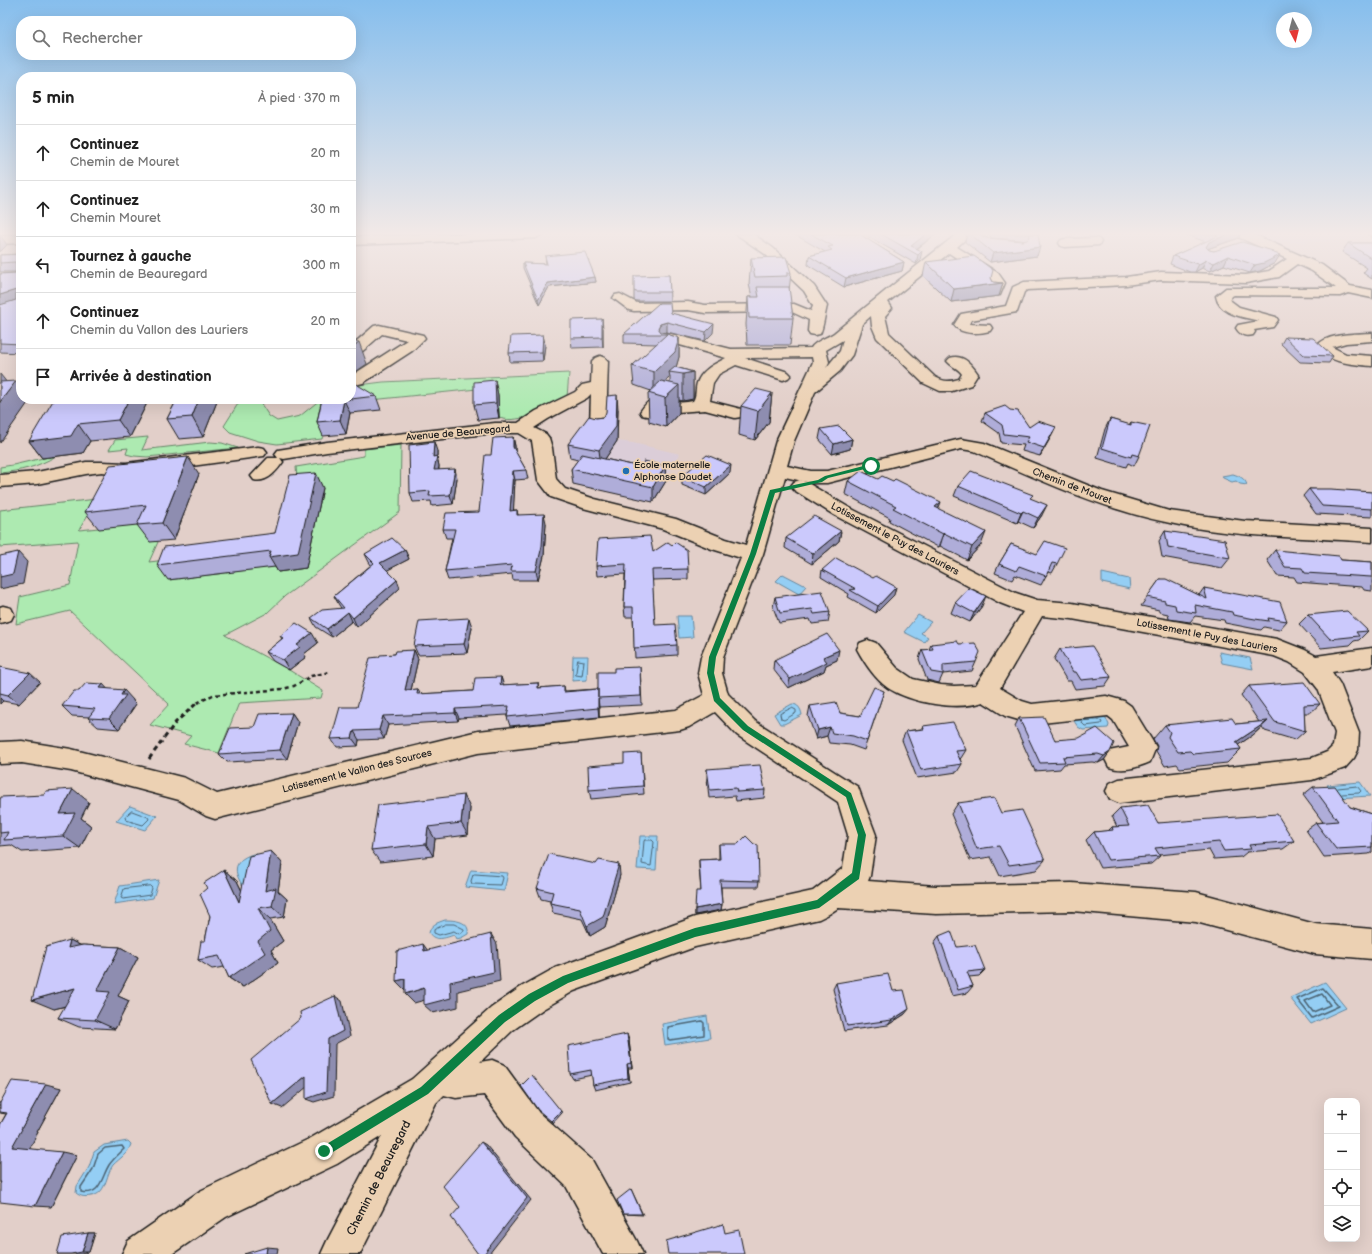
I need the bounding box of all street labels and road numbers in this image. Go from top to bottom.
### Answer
street label: Avenue de Beauregard [405,422,511,444]
street label: Chemin de Mouret [1031,465,1113,507]
street label: Lotissement le Puy des Lauriers [829,500,961,578]
street label: Lotissement le Puy des Lauriers [1135,616,1279,656]
street label: Lotissement le Vallon des Sources [281,747,433,795]
street label: Chemin de Beauregard [343,1118,415,1238]

